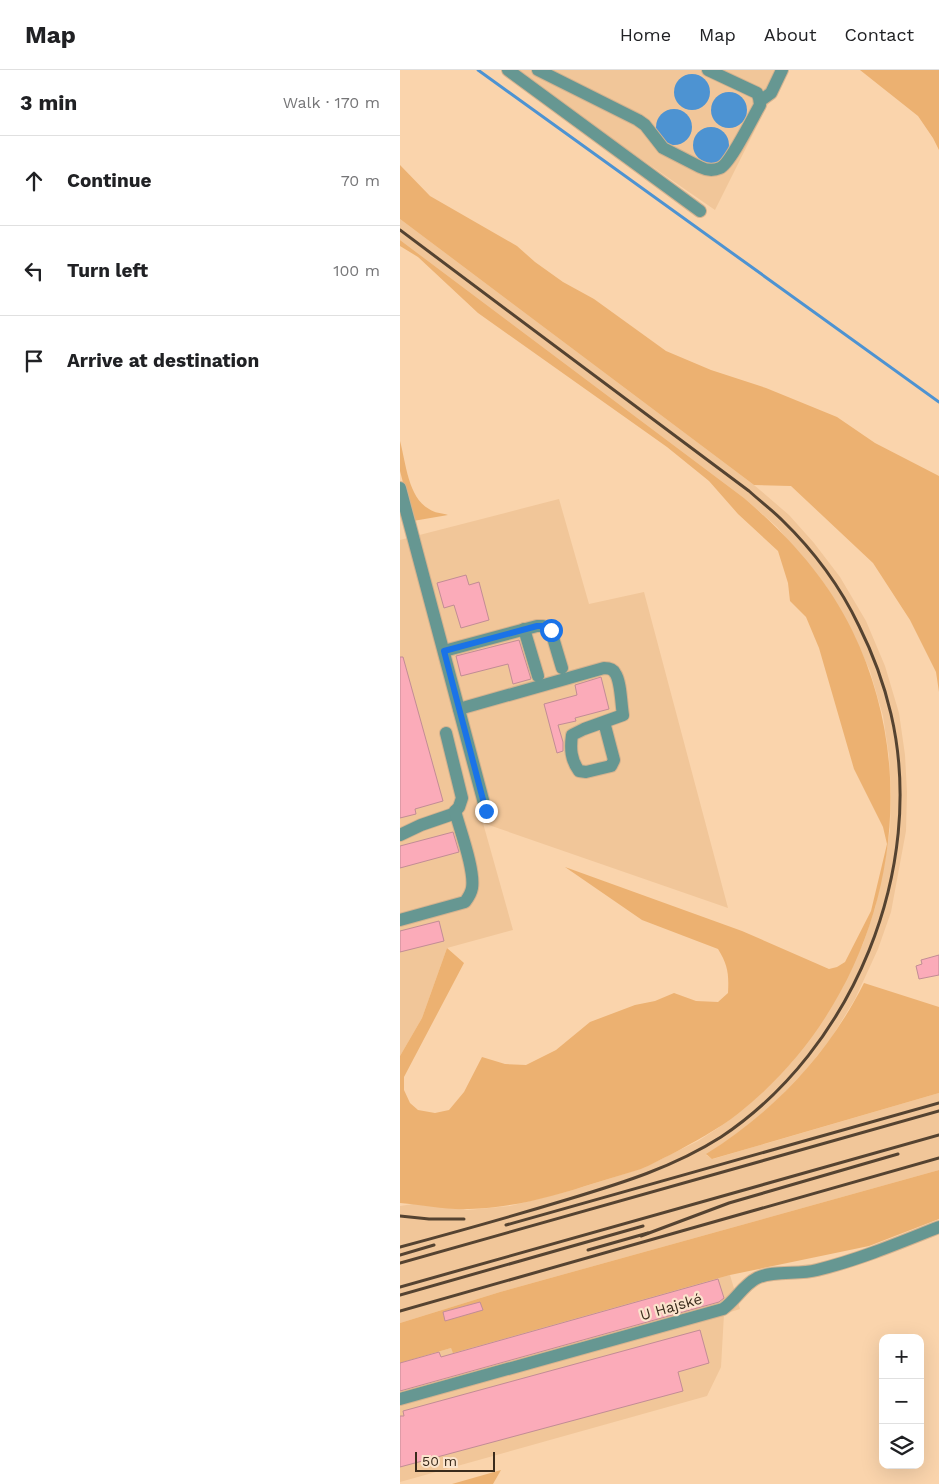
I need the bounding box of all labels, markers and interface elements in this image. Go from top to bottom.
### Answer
text: Map [25,21,76,49]
text: Home [620,24,671,45]
text: Map [699,24,736,45]
text: About [764,24,816,45]
text: Contact [844,24,914,45]
text: 3 min [20,90,77,115]
text: Walk · 170 m [283,93,380,112]
icon: ahead [20,167,48,195]
text: Continue [67,169,151,192]
text: 70 m [341,171,380,190]
icon: left [20,257,48,285]
text: Turn left [67,259,148,282]
text: 100 m [333,261,380,280]
icon: arrive [20,347,48,375]
text: Arrive at destination [67,349,259,372]
route start [540,619,563,642]
route end [475,800,498,823]
street label: U Hajské [638,1290,704,1324]
map controls [879,1334,924,1469]
button: + [879,1334,924,1379]
button: − [879,1379,924,1424]
button: layers [879,1424,924,1469]
scale bar [415,1449,495,1472]
text: 50 m [422,1453,457,1469]

